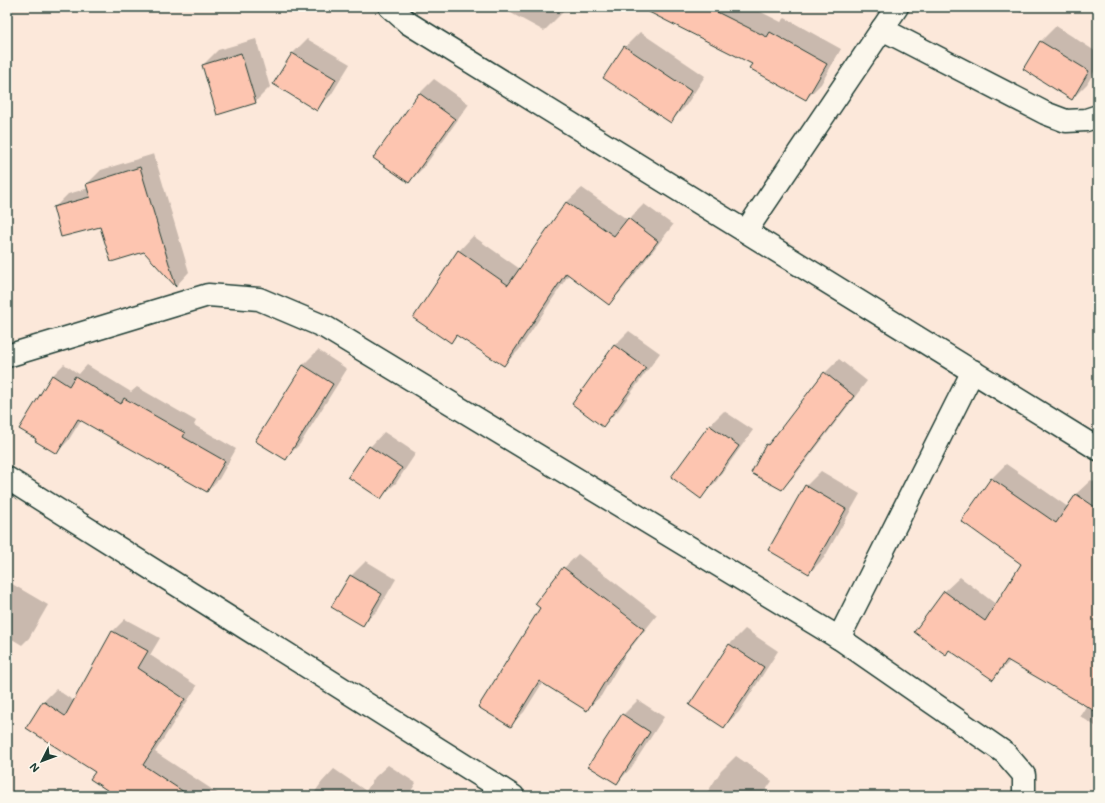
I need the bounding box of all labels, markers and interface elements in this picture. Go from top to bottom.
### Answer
north arrow [22,741,62,781]
text: N [26,760,43,776]

